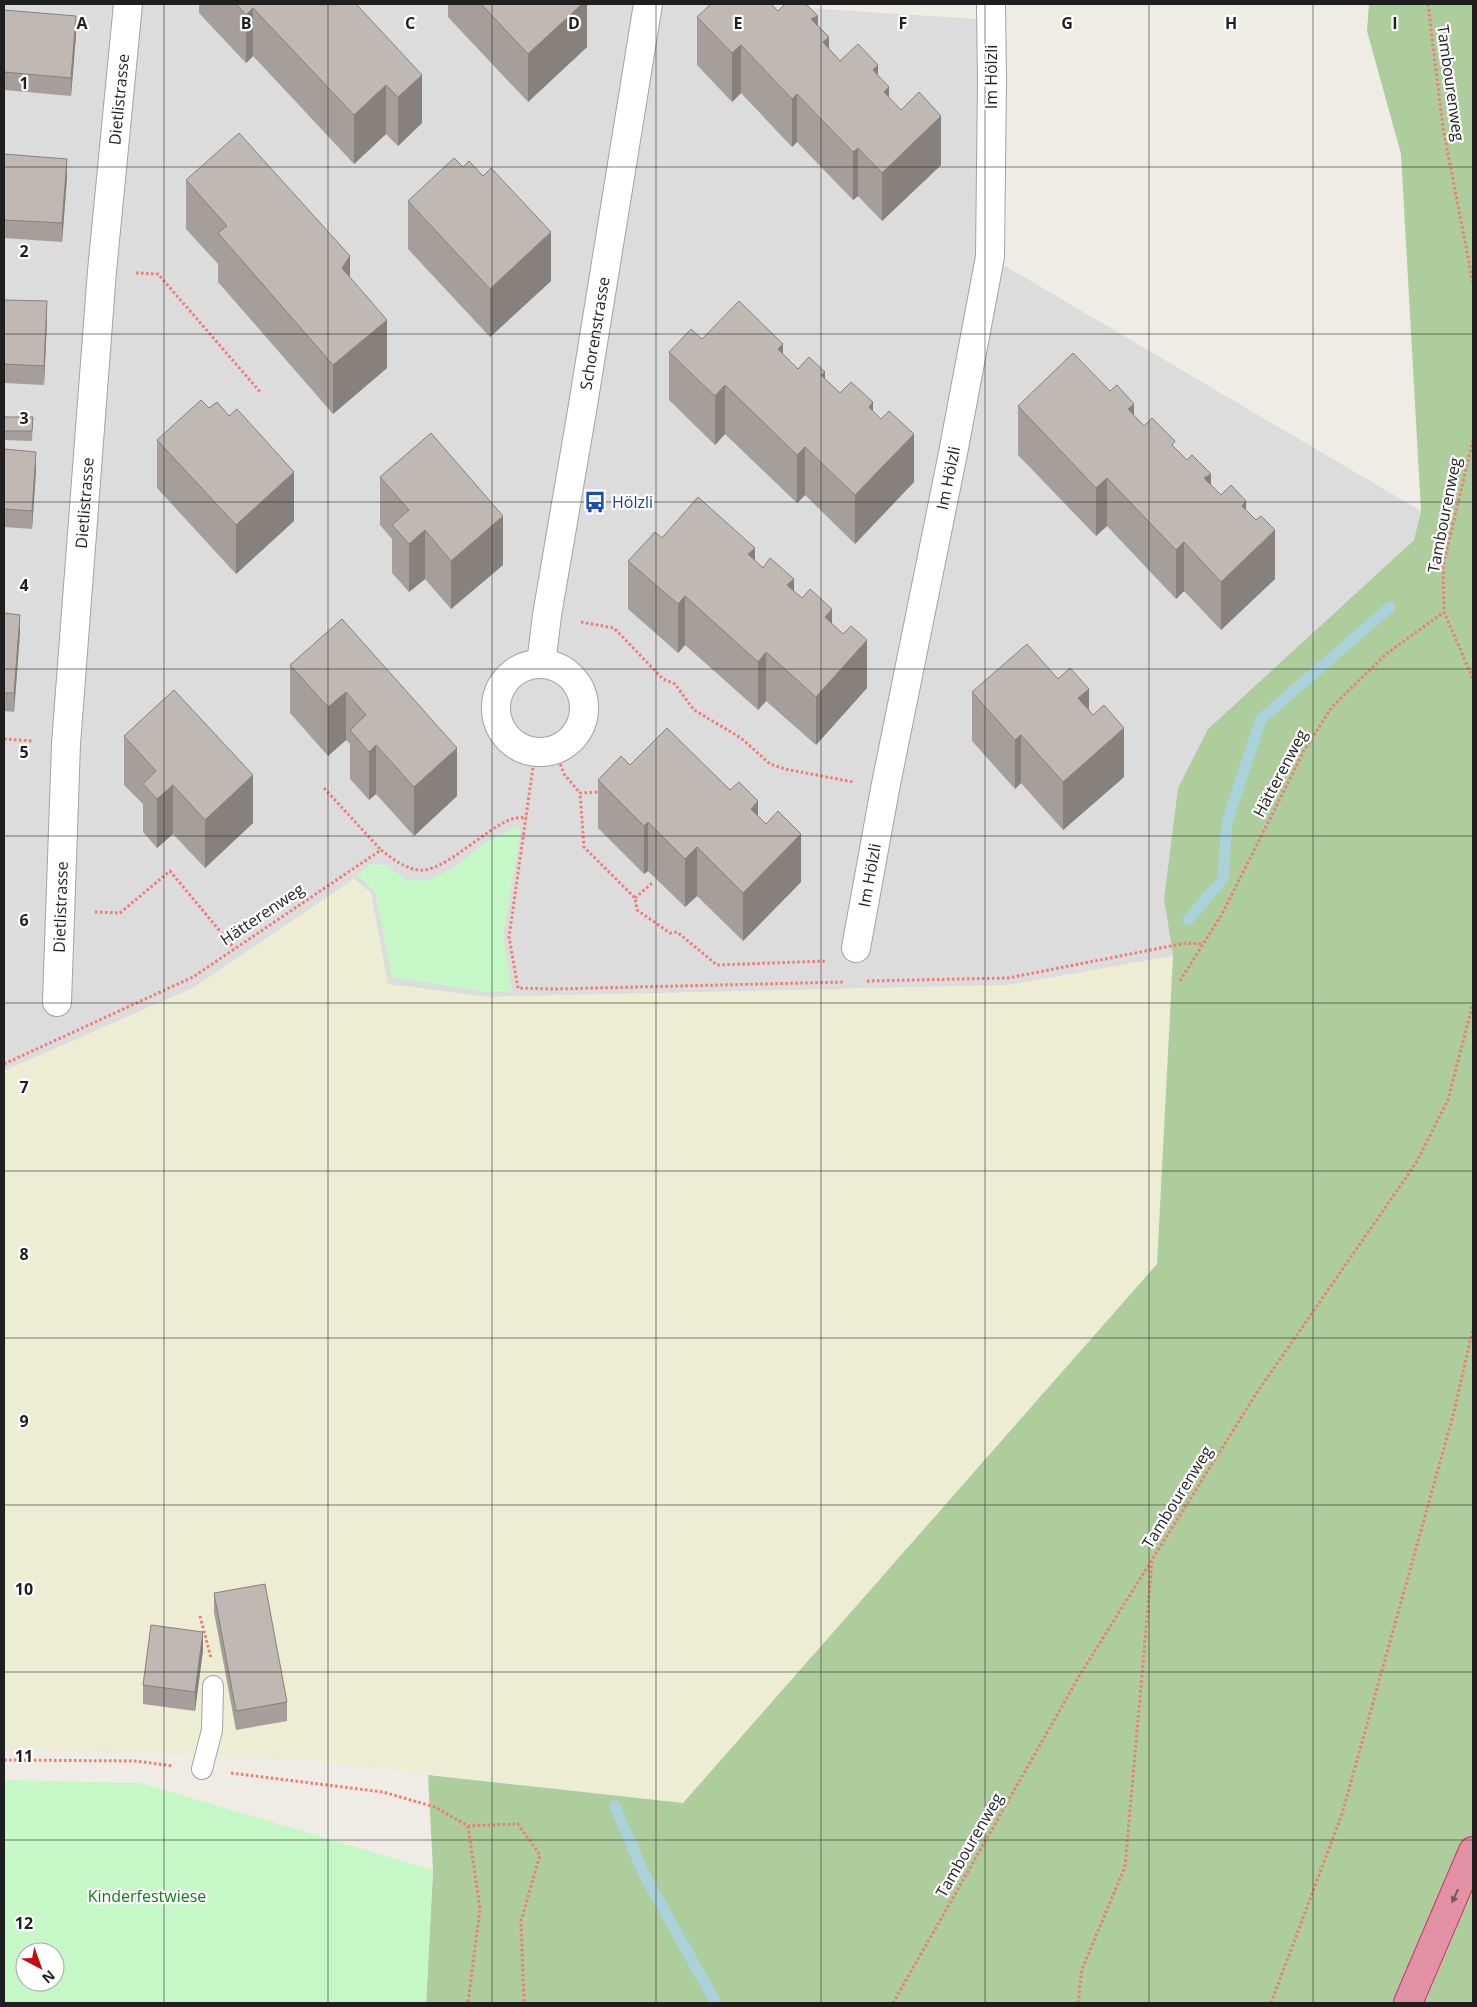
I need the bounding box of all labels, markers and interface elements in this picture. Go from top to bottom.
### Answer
text: A [76,12,88,34]
text: B [241,12,251,34]
text: C [405,12,415,34]
text: D [568,12,580,34]
text: E [734,12,743,34]
text: F [899,12,907,34]
text: G [1061,12,1073,34]
text: H [1225,12,1237,34]
text: I [1392,12,1398,34]
street label: Tambourenweg [1432,23,1470,143]
street label: Im Hölzli [980,45,1002,109]
street label: Dietlistrasse [103,53,134,146]
text: 1 [19,72,29,94]
text: 2 [19,240,29,262]
street label: Schorenstrasse [575,275,615,392]
text: 3 [19,407,29,429]
street label: Im Hölzli [931,444,965,512]
street label: Tambourenweg [1422,455,1466,575]
street label: Dietlistrasse [70,456,99,549]
bus stop icon: Hölzli [582,489,608,515]
place label: Hölzli [612,491,653,513]
text: 4 [19,574,29,596]
street label: Hätterenweg [1248,725,1313,821]
text: 5 [19,741,29,763]
street label: Im Hölzli [853,842,886,909]
street label: Dietlistrasse [48,861,73,953]
street label: Hätterenweg [216,878,308,950]
text: 6 [19,909,29,931]
text: 7 [19,1076,29,1098]
text: 8 [19,1243,29,1265]
text: 9 [19,1410,29,1432]
street label: Tambourenweg [1137,1441,1218,1553]
text: 10 [15,1578,33,1600]
text: 11 [15,1745,33,1767]
street label: Tambourenweg [930,1789,1008,1901]
park label: Kinderfestwiese [88,1885,206,1907]
one-way arrow [1451,1889,1459,1903]
text: 12 [15,1912,33,1934]
north arrow [15,1942,65,1992]
text: N [38,1966,59,1988]

